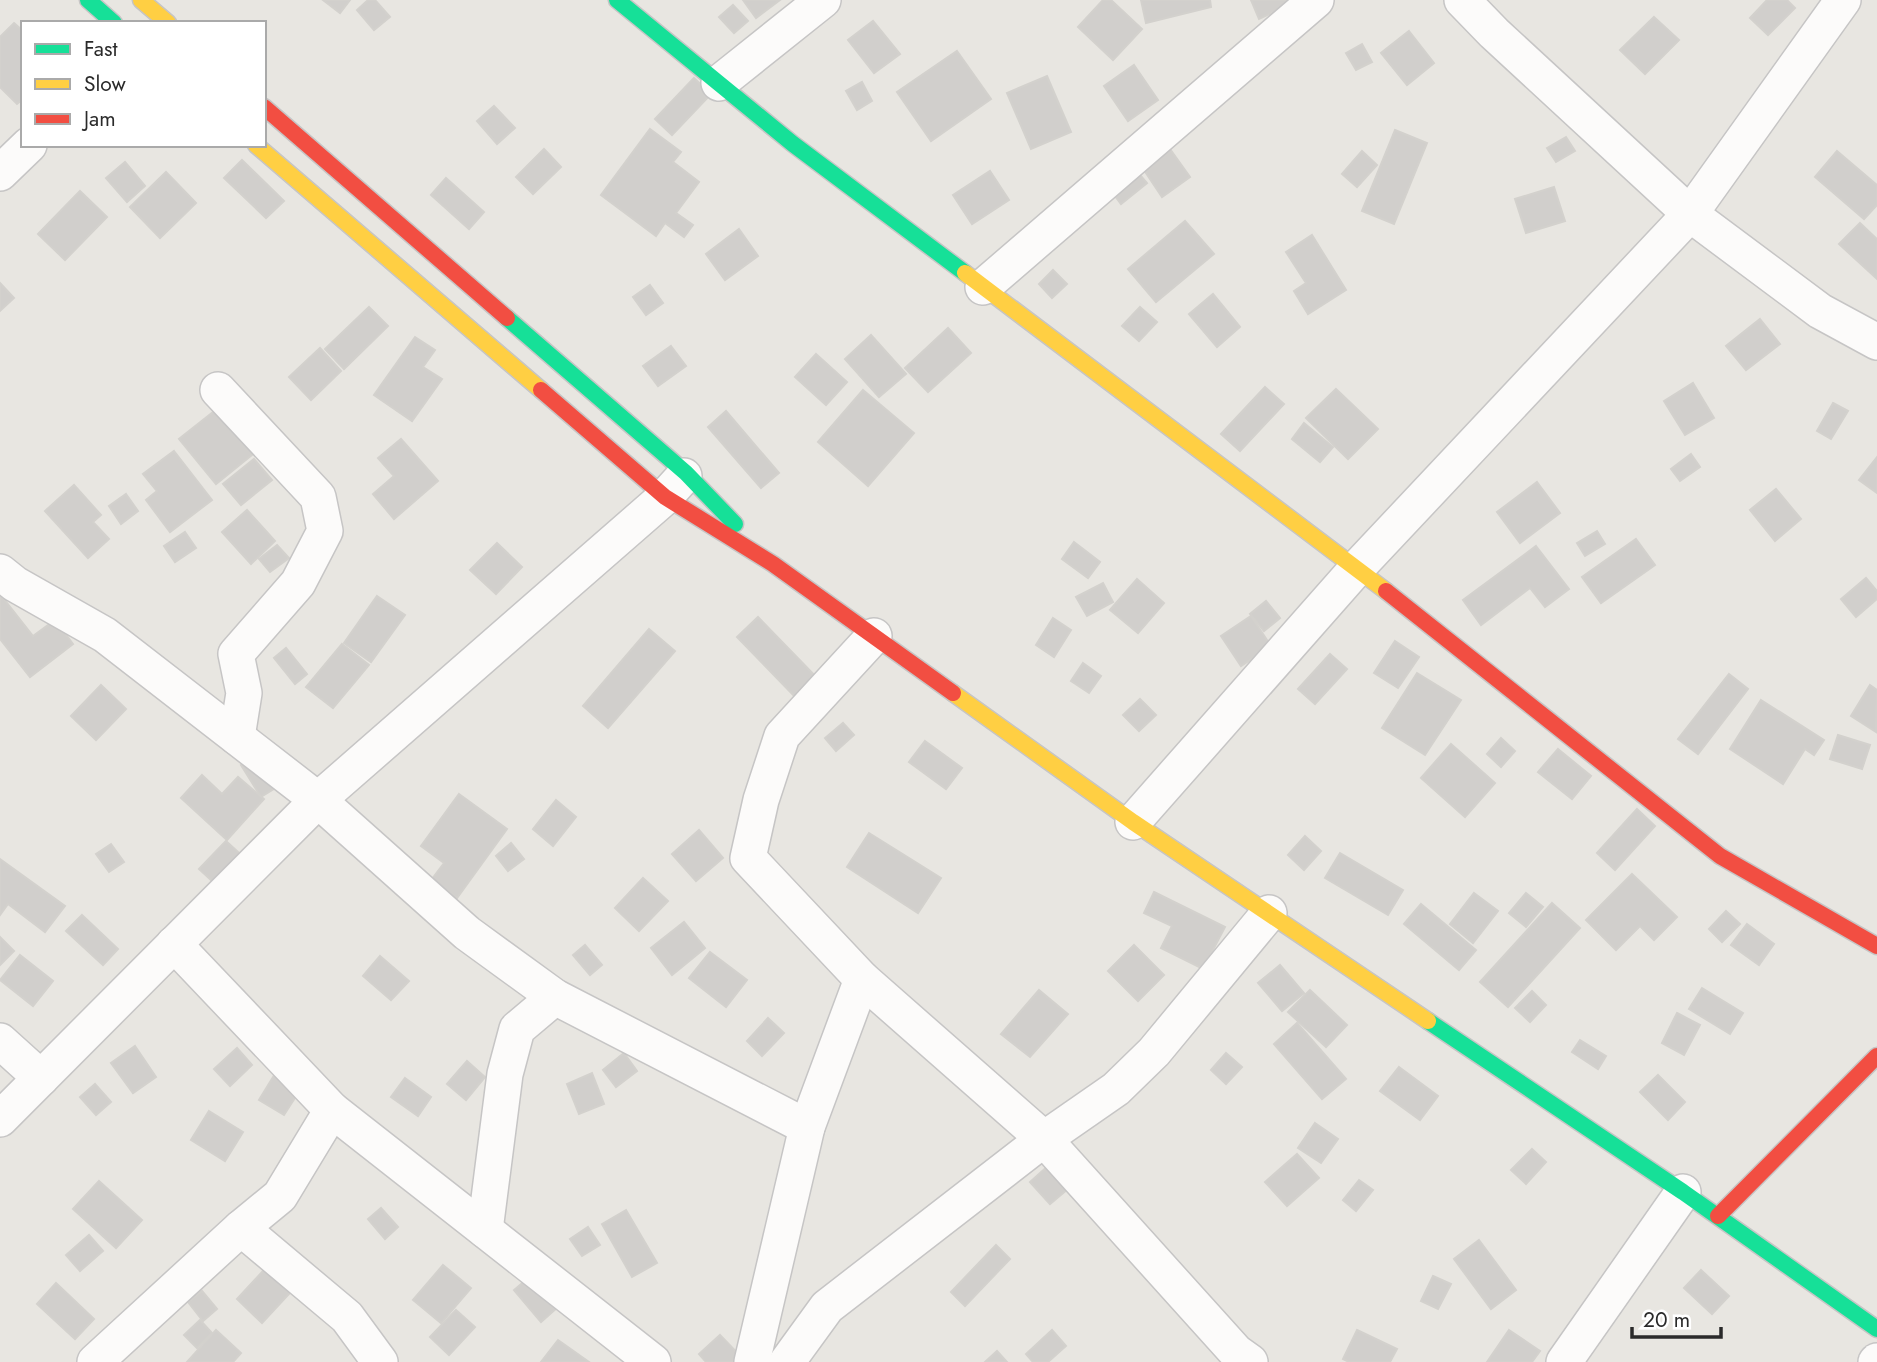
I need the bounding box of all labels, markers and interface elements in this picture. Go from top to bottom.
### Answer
legend [21,21,266,147]
text: Fast [84,34,117,64]
text: Slow [84,69,126,99]
text: Jam [81,104,116,134]
scale bar [1632,1296,1721,1340]
text: 20 m [1643,1305,1690,1335]

